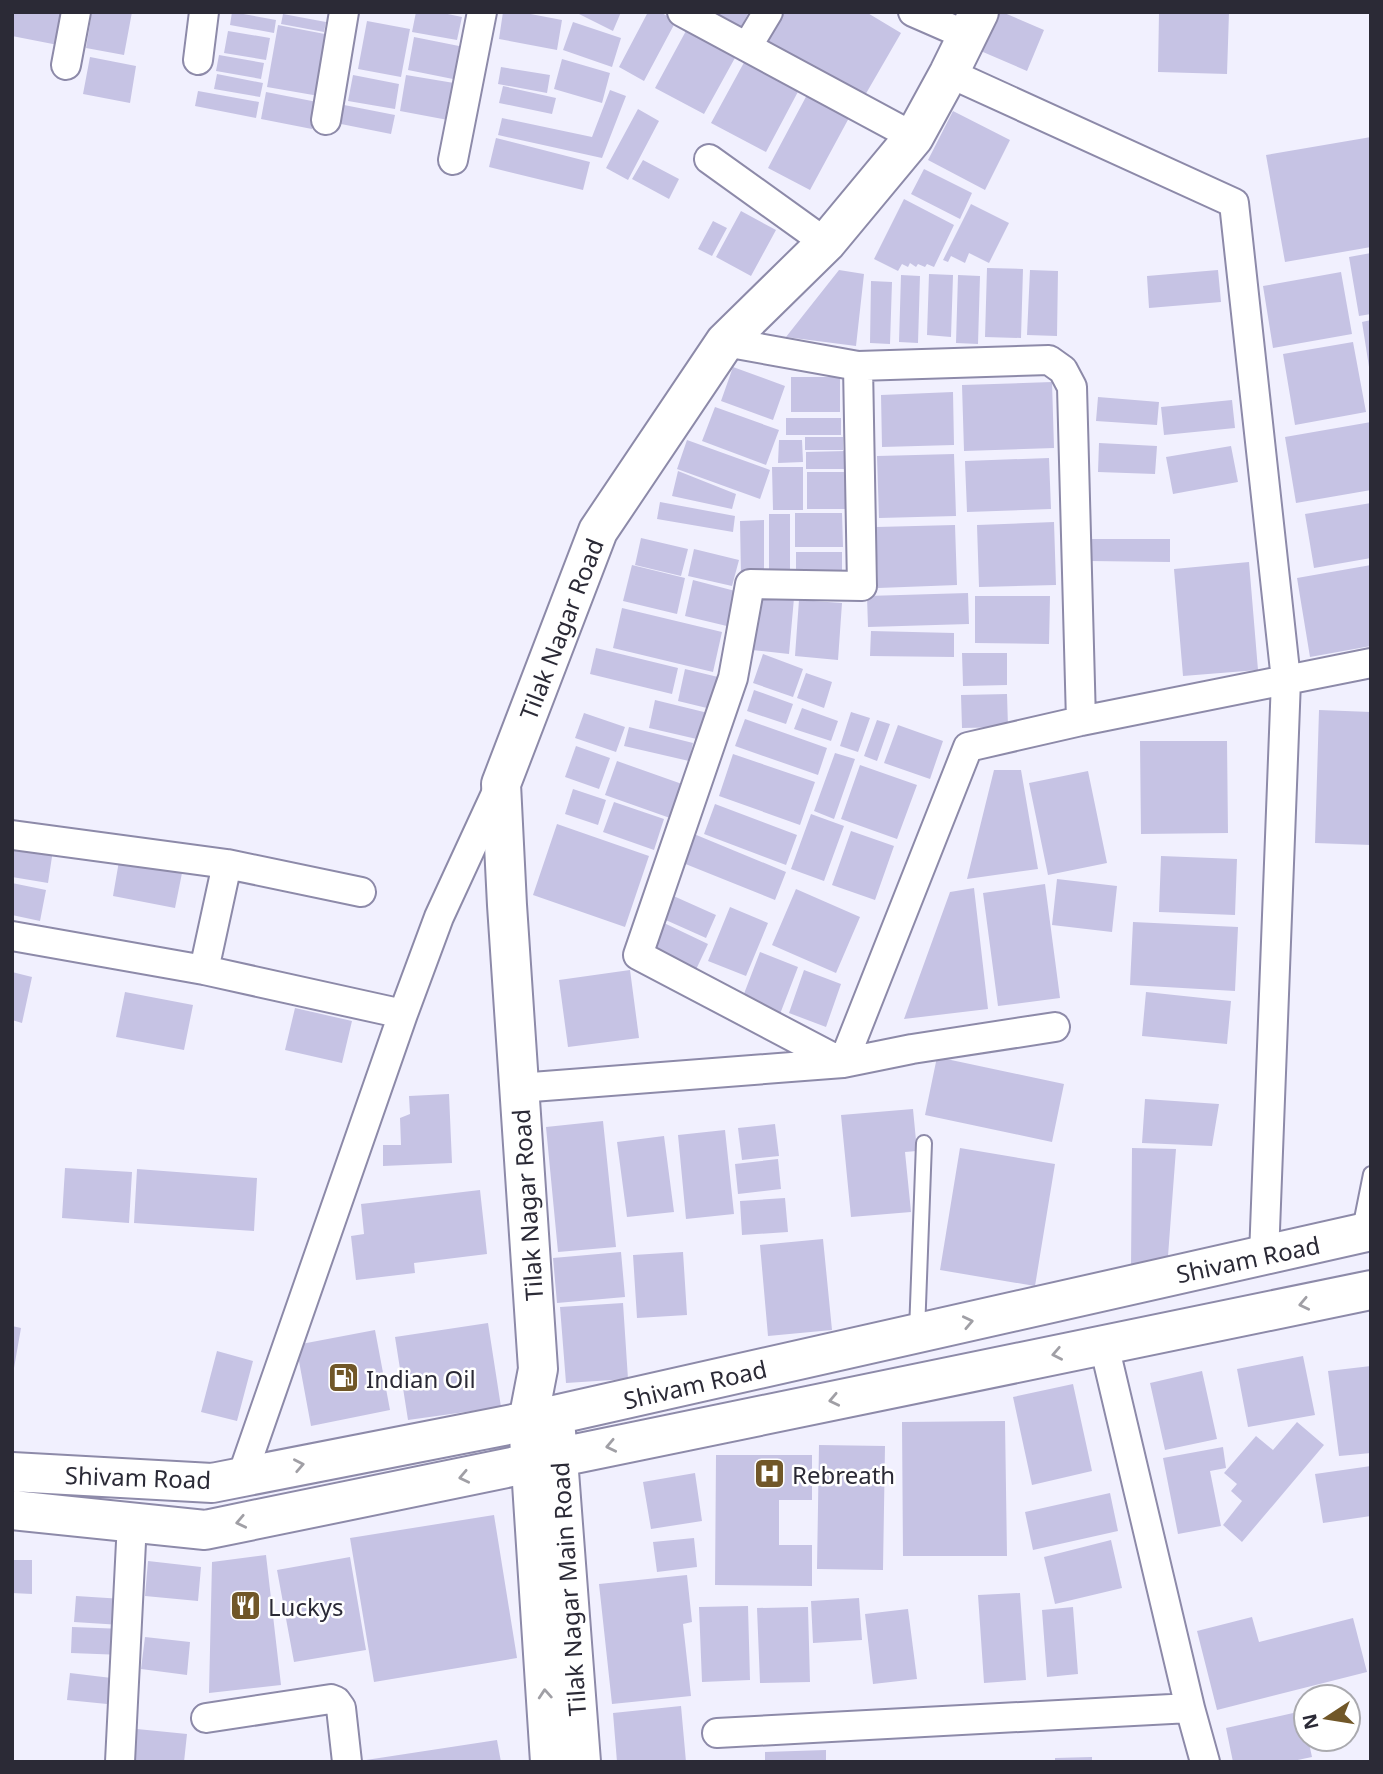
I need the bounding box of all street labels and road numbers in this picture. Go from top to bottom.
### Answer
street label: Tilak Nagar Road [511,533,611,725]
street label: Tilak Nagar Road [504,1108,550,1302]
street label: Shivam Road [1173,1228,1323,1290]
street label: Shivam Road [620,1351,770,1417]
street label: Shivam Road [64,1458,212,1496]
street label: Tilak Nagar Main Road [543,1461,593,1717]

